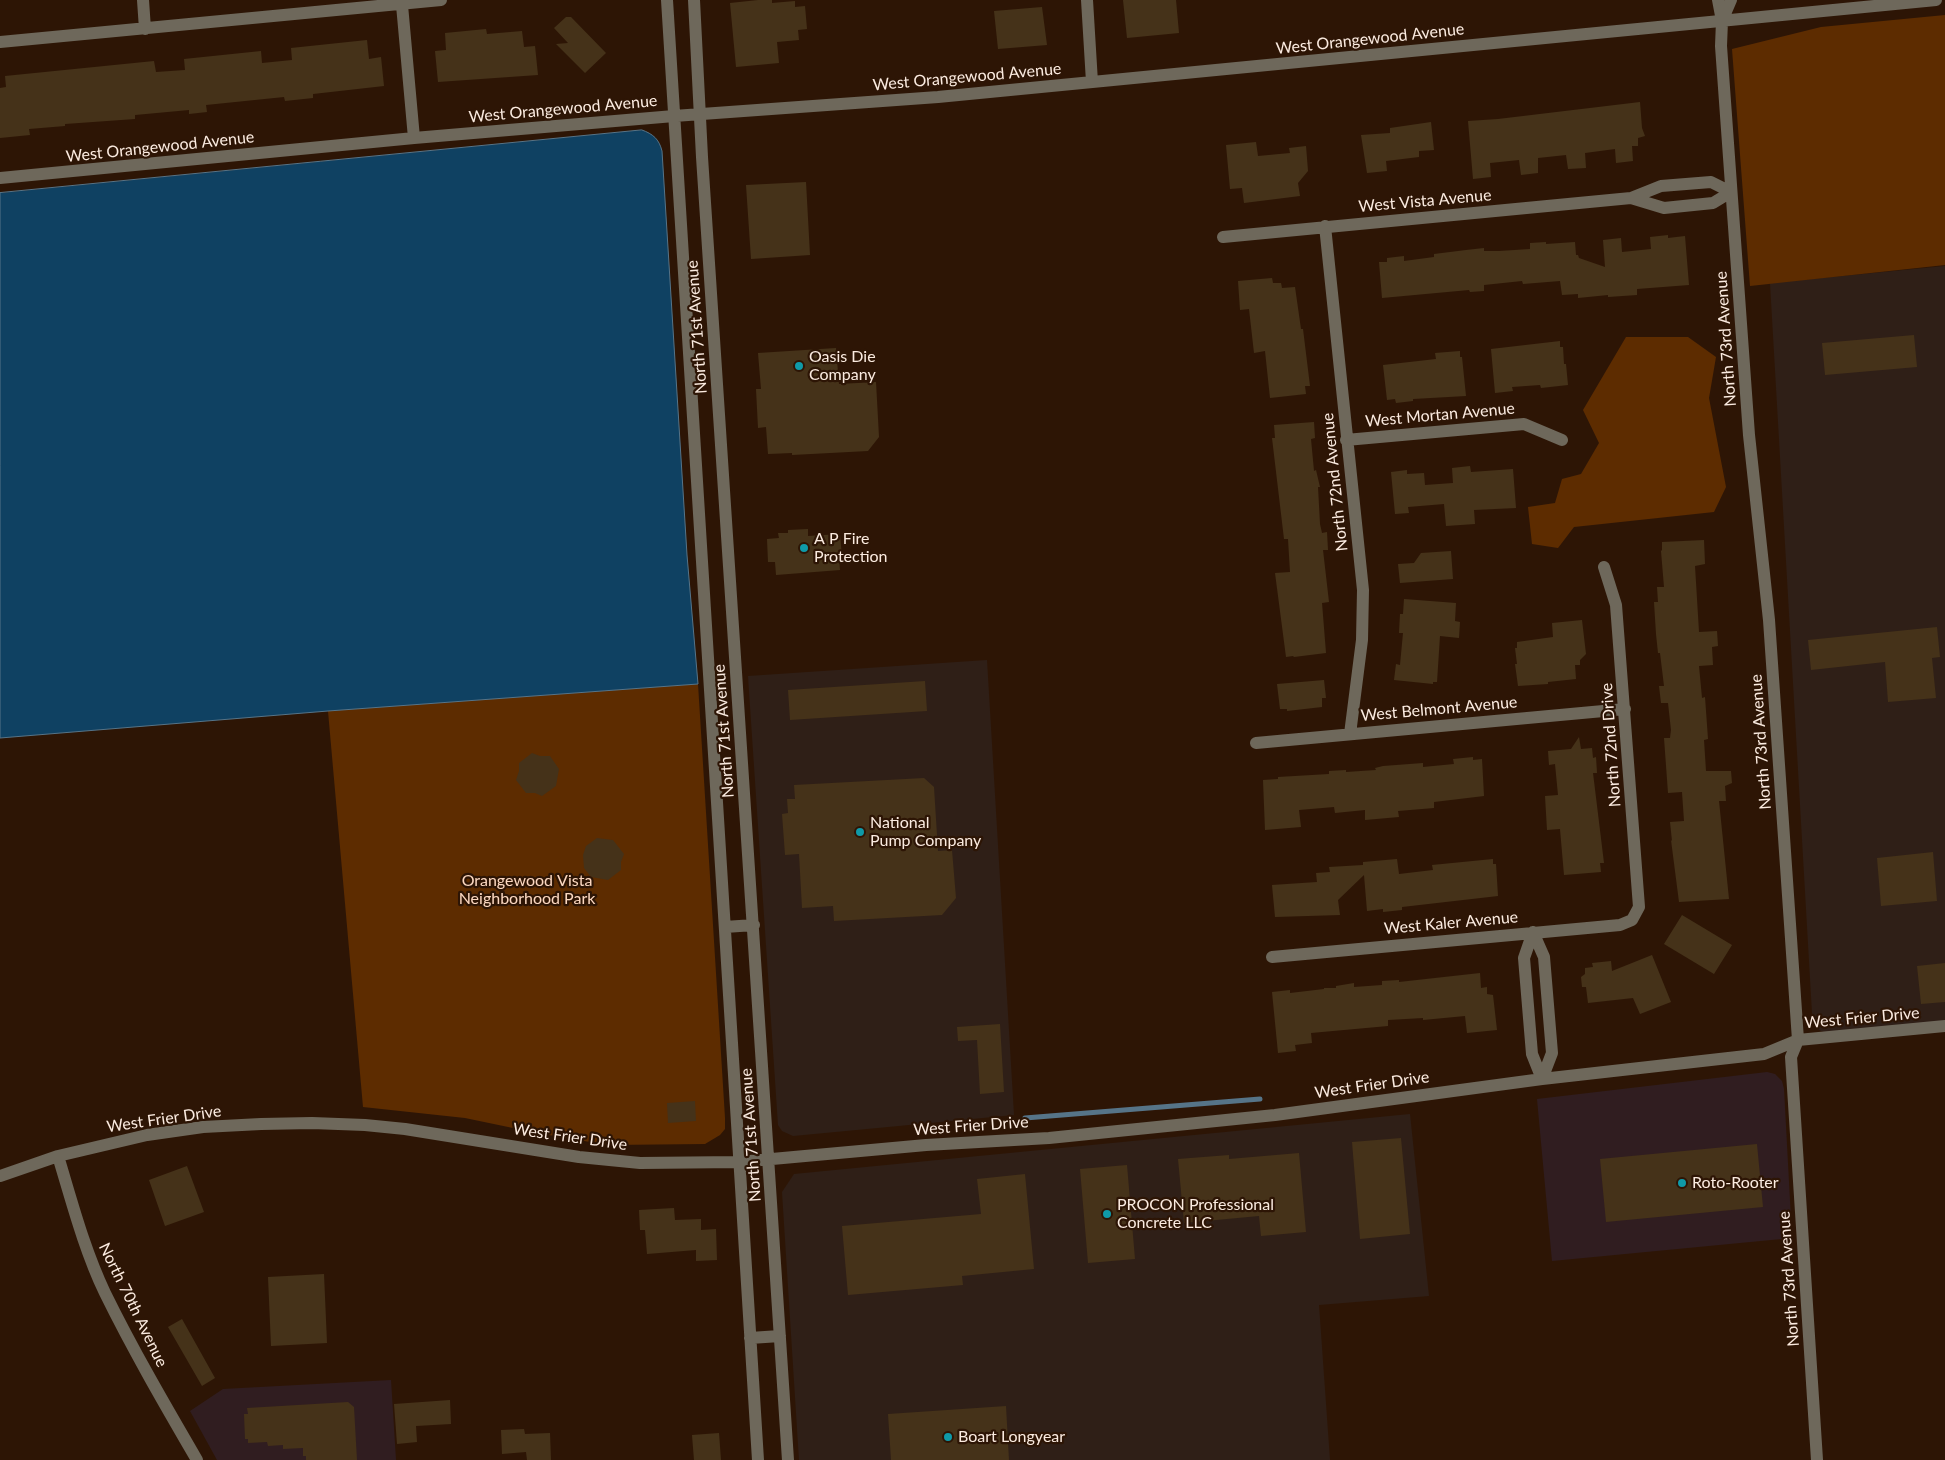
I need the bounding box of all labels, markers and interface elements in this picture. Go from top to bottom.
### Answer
street label: West Orangewood Avenue [1275,20,1465,58]
street label: West Orangewood Avenue [872,59,1062,95]
street label: West Orangewood Avenue [468,91,658,127]
street label: West Orangewood Avenue [65,128,255,166]
street label: West Vista Avenue [1358,186,1492,216]
street label: North 71st Avenue [683,260,711,394]
street label: North 73rd Avenue [1712,271,1740,407]
place label: Oasis Die Company [809,347,876,385]
marker: Oasis Die Company [793,360,805,372]
street label: West Mortan Avenue [1364,399,1516,431]
street label: North 72nd Avenue [1318,412,1352,552]
place label: A P Fire Protection [814,529,888,567]
marker: A P Fire Protection [798,542,810,554]
street label: North 71st Avenue [710,664,738,798]
street label: North 73rd Avenue [1747,674,1775,810]
street label: North 72nd Drive [1597,682,1625,808]
street label: West Belmont Avenue [1360,693,1518,725]
place label: National Pump Company [870,813,981,851]
marker: National Pump Company [854,826,866,838]
park label: Orangewood Vista Neighborhood Park [459,871,595,909]
street label: West Kaler Avenue [1383,908,1519,938]
street label: West Frier Drive [1804,1003,1920,1033]
street label: West Frier Drive [1314,1067,1430,1103]
street label: North 71st Avenue [737,1068,765,1202]
street label: West Frier Drive [106,1101,222,1137]
street label: West Frier Drive [913,1112,1029,1140]
street label: West Frier Drive [512,1119,628,1155]
place label: Roto-Rooter [1692,1173,1779,1193]
marker: Roto-Rooter [1676,1177,1688,1189]
place label: PROCON Professional Concrete LLC [1117,1195,1274,1233]
marker: PROCON Professional Concrete LLC [1101,1208,1113,1220]
street label: North 73rd Avenue [1775,1211,1803,1347]
street label: North 70th Avenue [95,1240,171,1370]
place label: Boart Longyear [958,1427,1065,1447]
marker: Boart Longyear [942,1431,954,1443]

